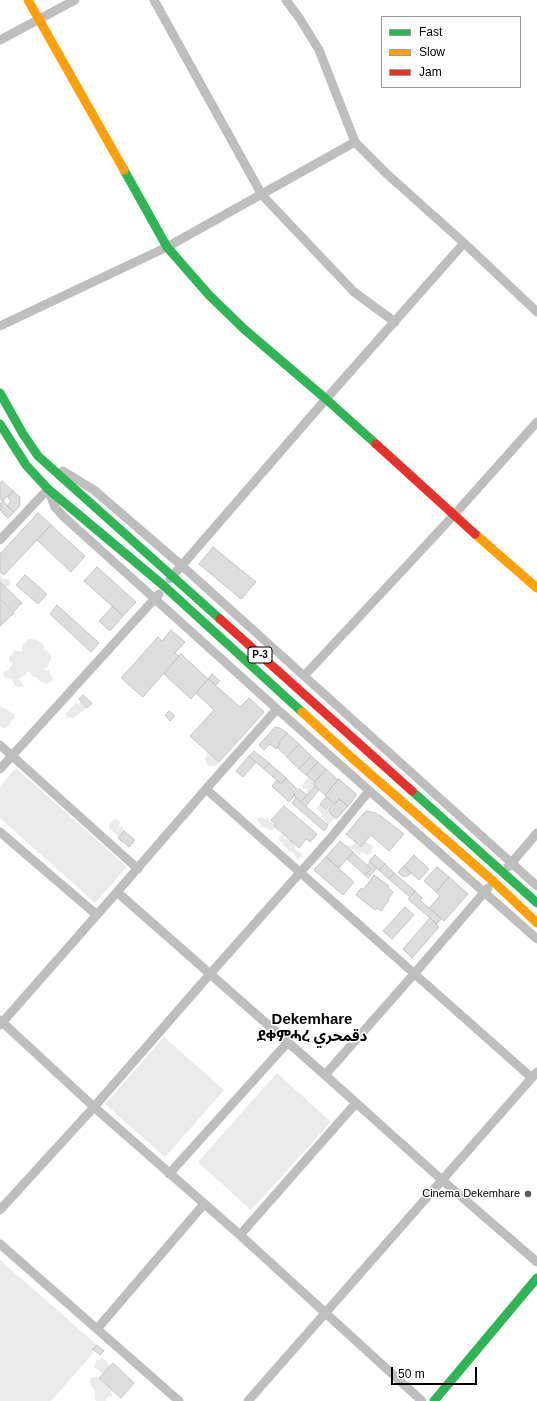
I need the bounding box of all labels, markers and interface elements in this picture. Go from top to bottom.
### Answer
legend [381,16,521,88]
text: Fast [419,25,442,39]
text: Slow [419,45,445,59]
text: Jam [419,65,442,79]
road number: P-3 [248,647,272,663]
district label: Dekemhare ደቀምሓረ دقمحري [257,1011,367,1046]
place label: Cinema Dekemhare [422,1187,520,1201]
marker: Cinema Dekemhare [523,1189,533,1199]
scale bar [393,1359,479,1385]
text: 50 m [398,1367,425,1381]

